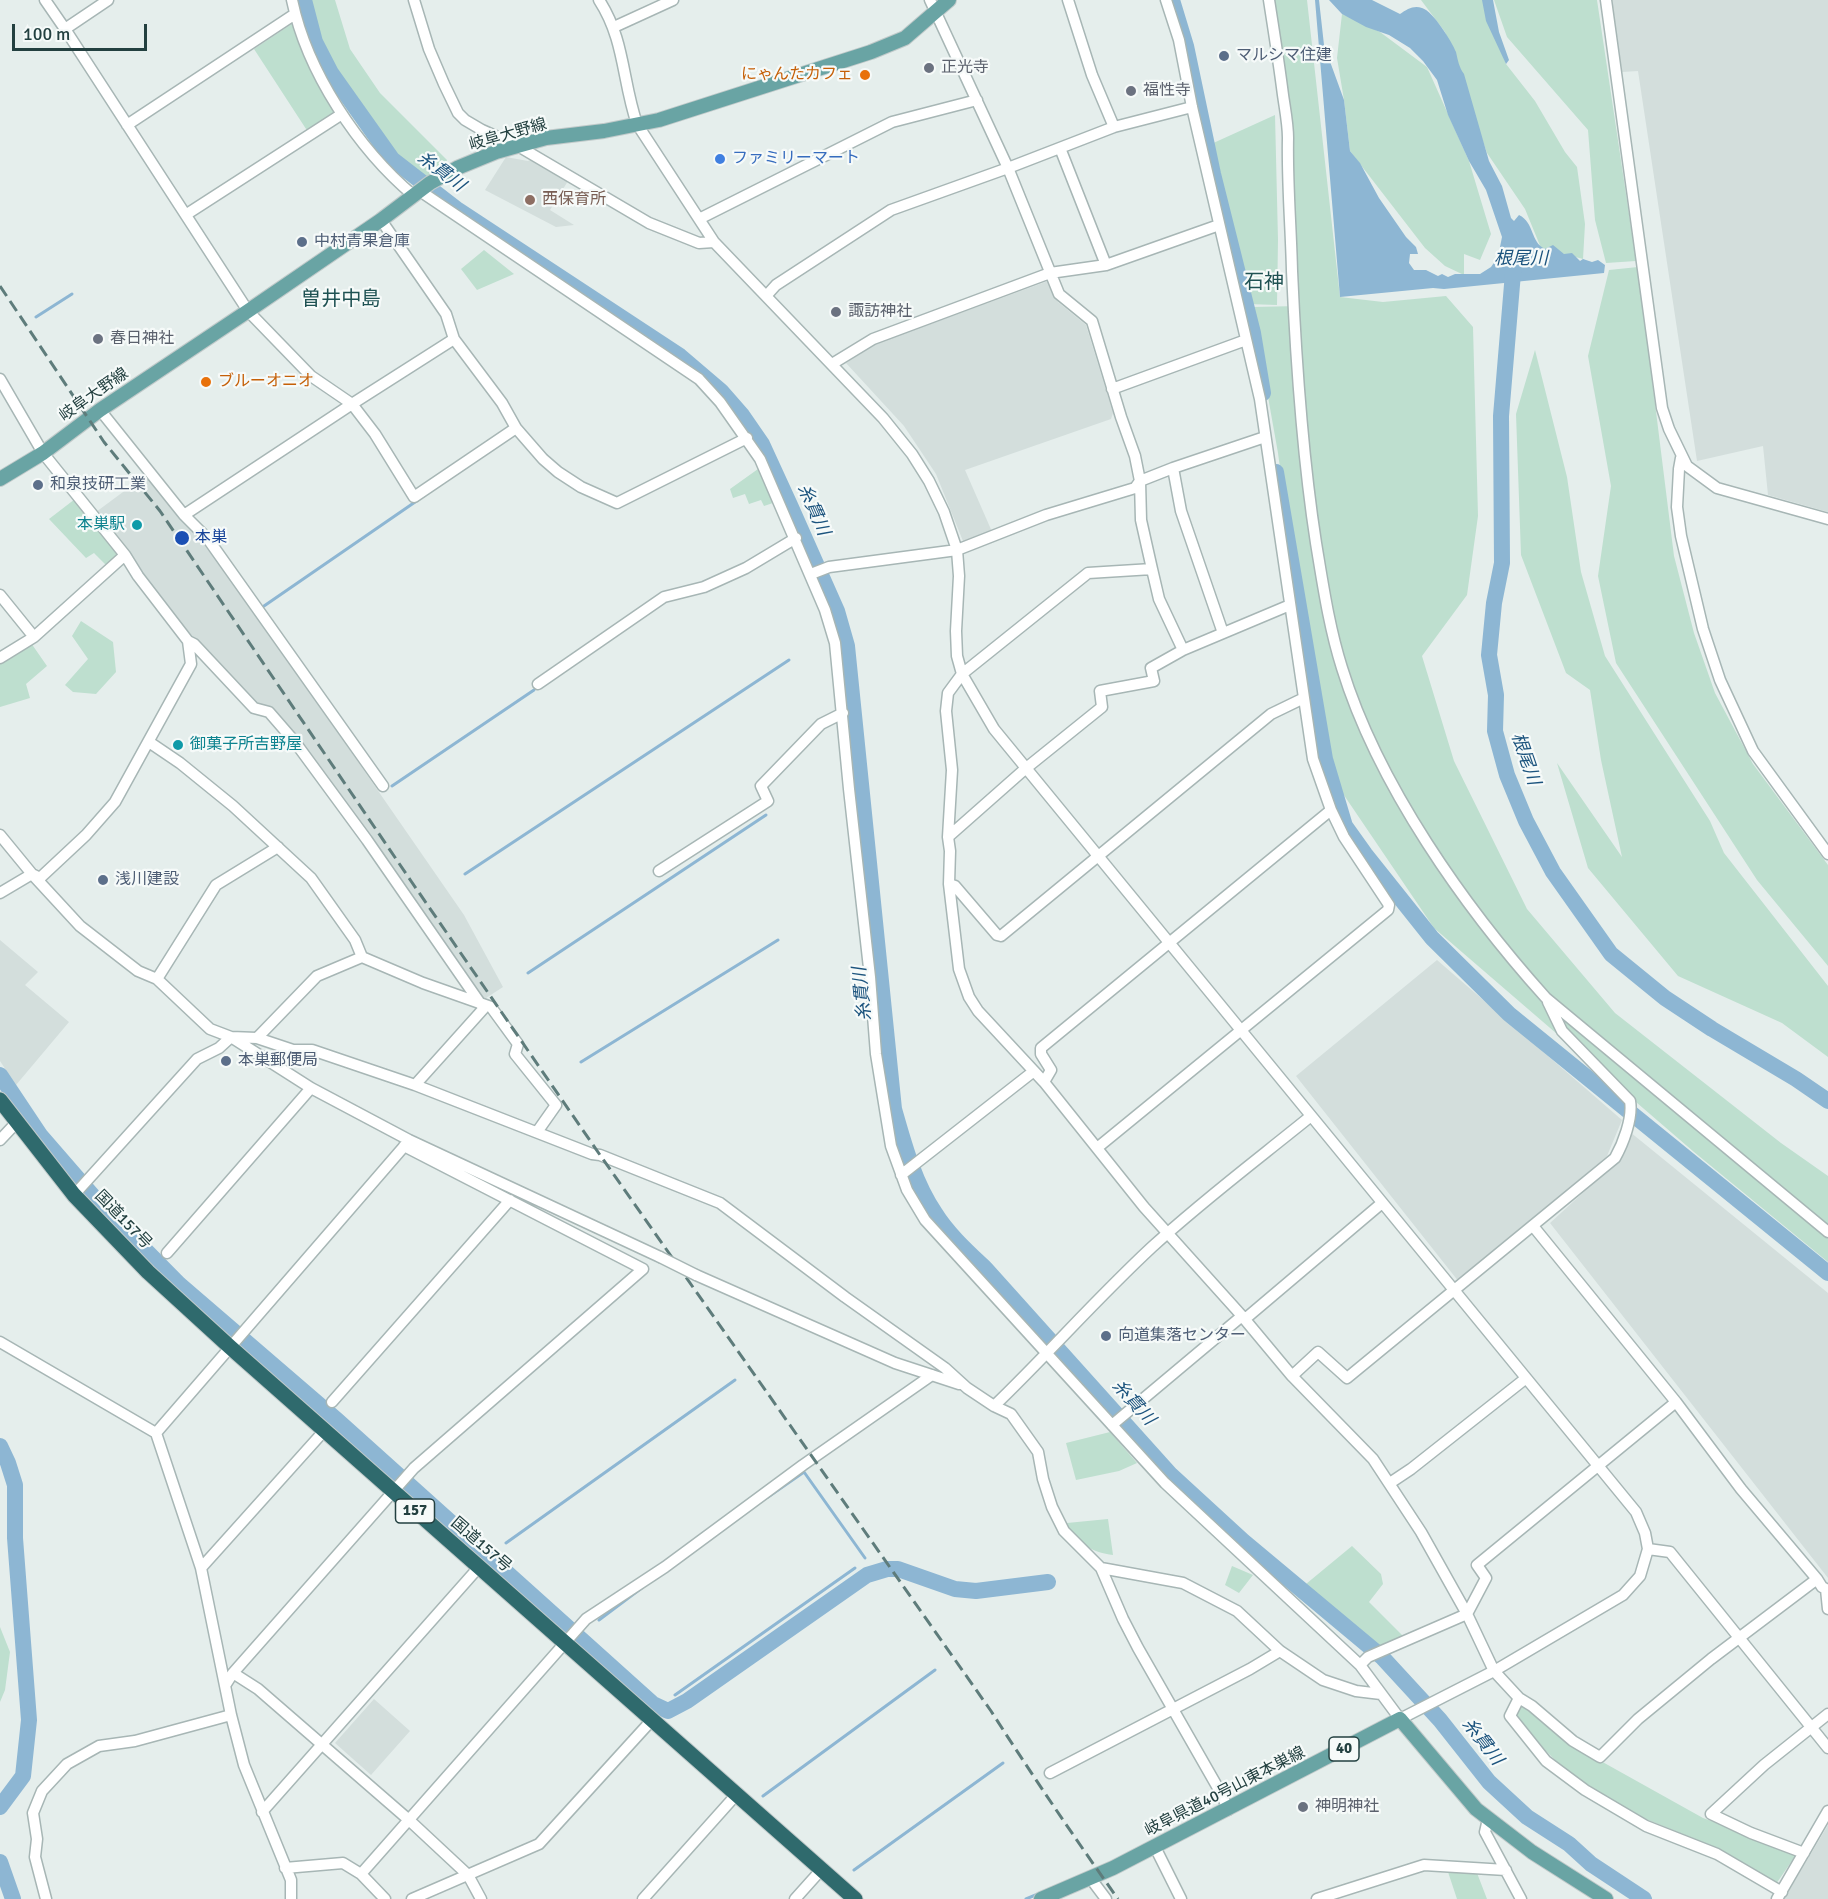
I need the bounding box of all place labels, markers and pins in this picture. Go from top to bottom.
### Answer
place label: マルシマ住建 [1236,46,1332,66]
marker: マルシマ住建 [1217,49,1231,63]
place label: 正光寺 [941,58,989,78]
marker: 正光寺 [922,61,936,75]
place label: にゃんたカフェ [741,65,853,85]
marker: にゃんたカフェ [858,68,872,82]
place label: 福性寺 [1143,81,1191,101]
marker: 福性寺 [1124,84,1138,98]
place label: ファミリーマート [732,149,860,169]
marker: ファミリーマート [713,152,727,166]
place label: 西保育所 [542,190,606,210]
marker: 西保育所 [523,193,537,207]
place label: 中村青果倉庫 [314,232,410,252]
marker: 中村青果倉庫 [295,235,309,249]
place label: 諏訪神社 [848,302,912,322]
marker: 諏訪神社 [829,305,843,319]
place label: 春日神社 [110,329,174,349]
marker: 春日神社 [91,332,105,346]
place label: ブルーオニオ [218,372,314,392]
marker: ブルーオニオ [199,375,213,389]
place label: 和泉技研工業 [50,475,146,495]
marker: 和泉技研工業 [31,478,45,492]
place label: 本巣駅 [77,515,125,535]
marker: 本巣駅 [130,518,144,532]
place label: 本巣 [195,528,227,548]
marker: 本巣 [173,529,191,547]
place label: 御菓子所吉野屋 [190,735,302,755]
marker: 御菓子所吉野屋 [171,738,185,752]
place label: 浅川建設 [115,870,179,890]
marker: 浅川建設 [96,873,110,887]
place label: 本巣郵便局 [238,1051,318,1071]
marker: 本巣郵便局 [219,1054,233,1068]
place label: 向道集落センター [1118,1326,1246,1346]
marker: 向道集落センター [1099,1329,1113,1343]
place label: 神明神社 [1315,1797,1379,1817]
marker: 神明神社 [1296,1800,1310,1814]

